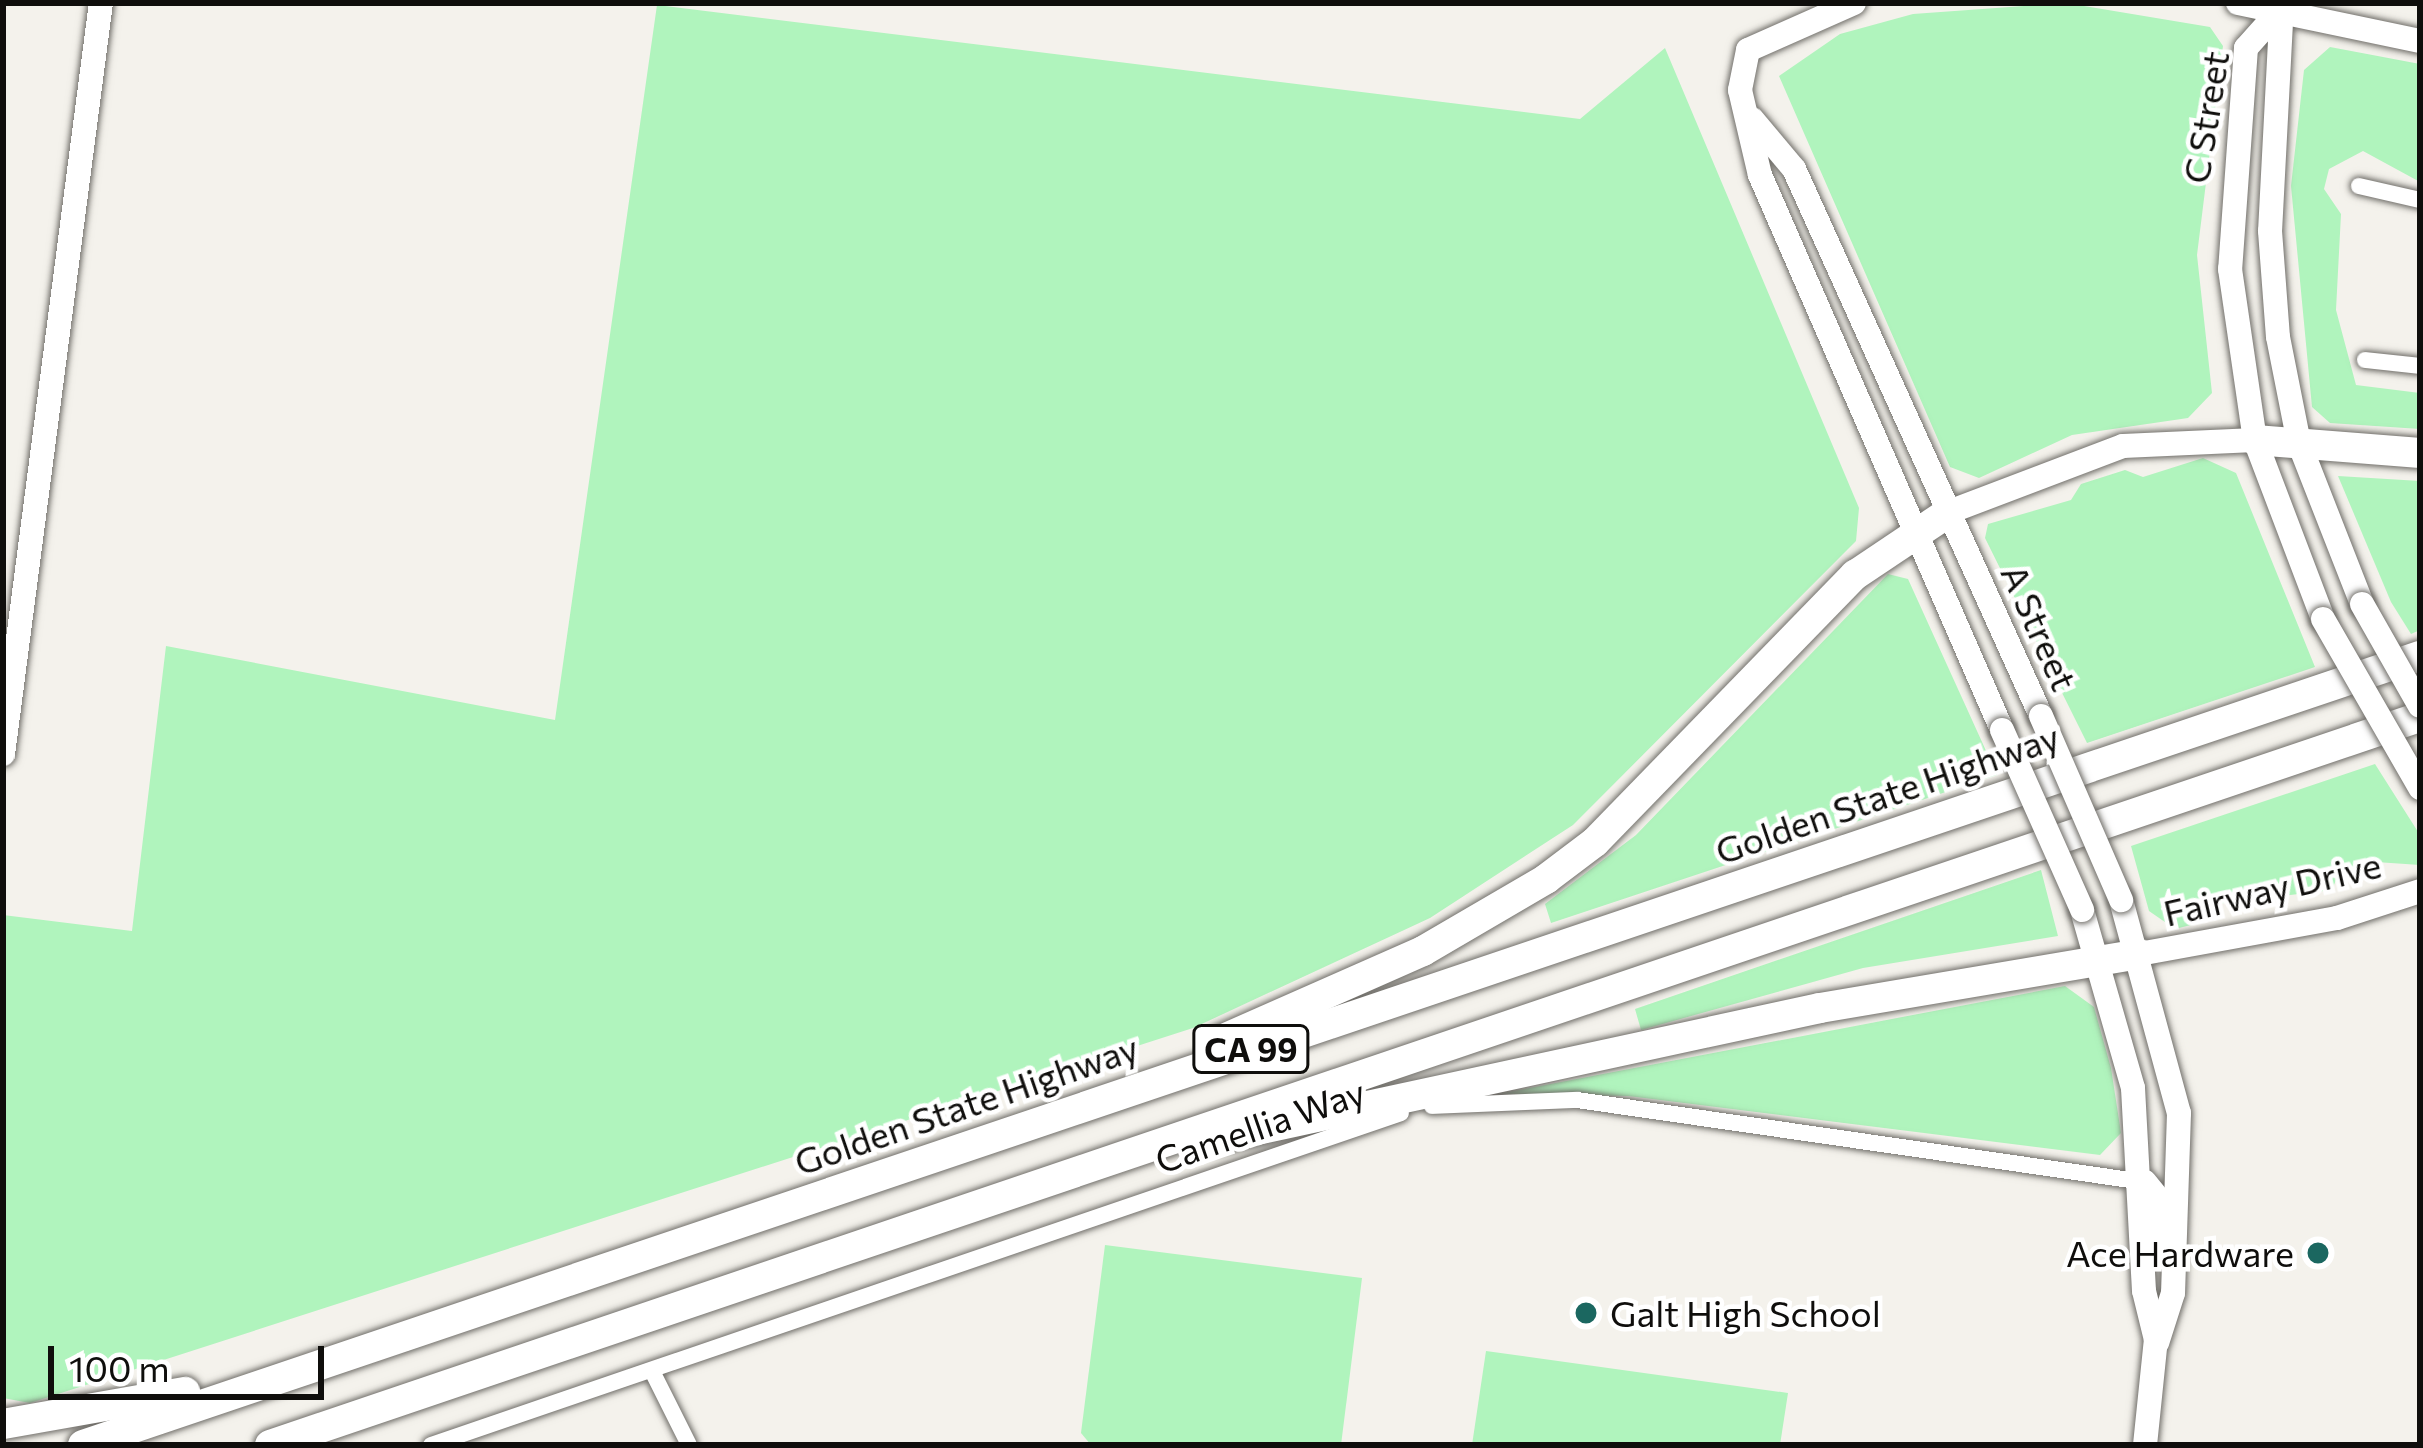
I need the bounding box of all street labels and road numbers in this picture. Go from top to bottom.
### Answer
street label: C Street [2173,48,2237,186]
street label: A Street [1993,557,2087,697]
street label: Golden State Highway [1710,714,2064,872]
street label: Fairway Drive [2159,842,2385,934]
road number: CA 99 [1191,1022,1311,1076]
street label: Golden State Highway [789,1025,1143,1183]
street label: Camellia Way [1149,1069,1371,1181]

